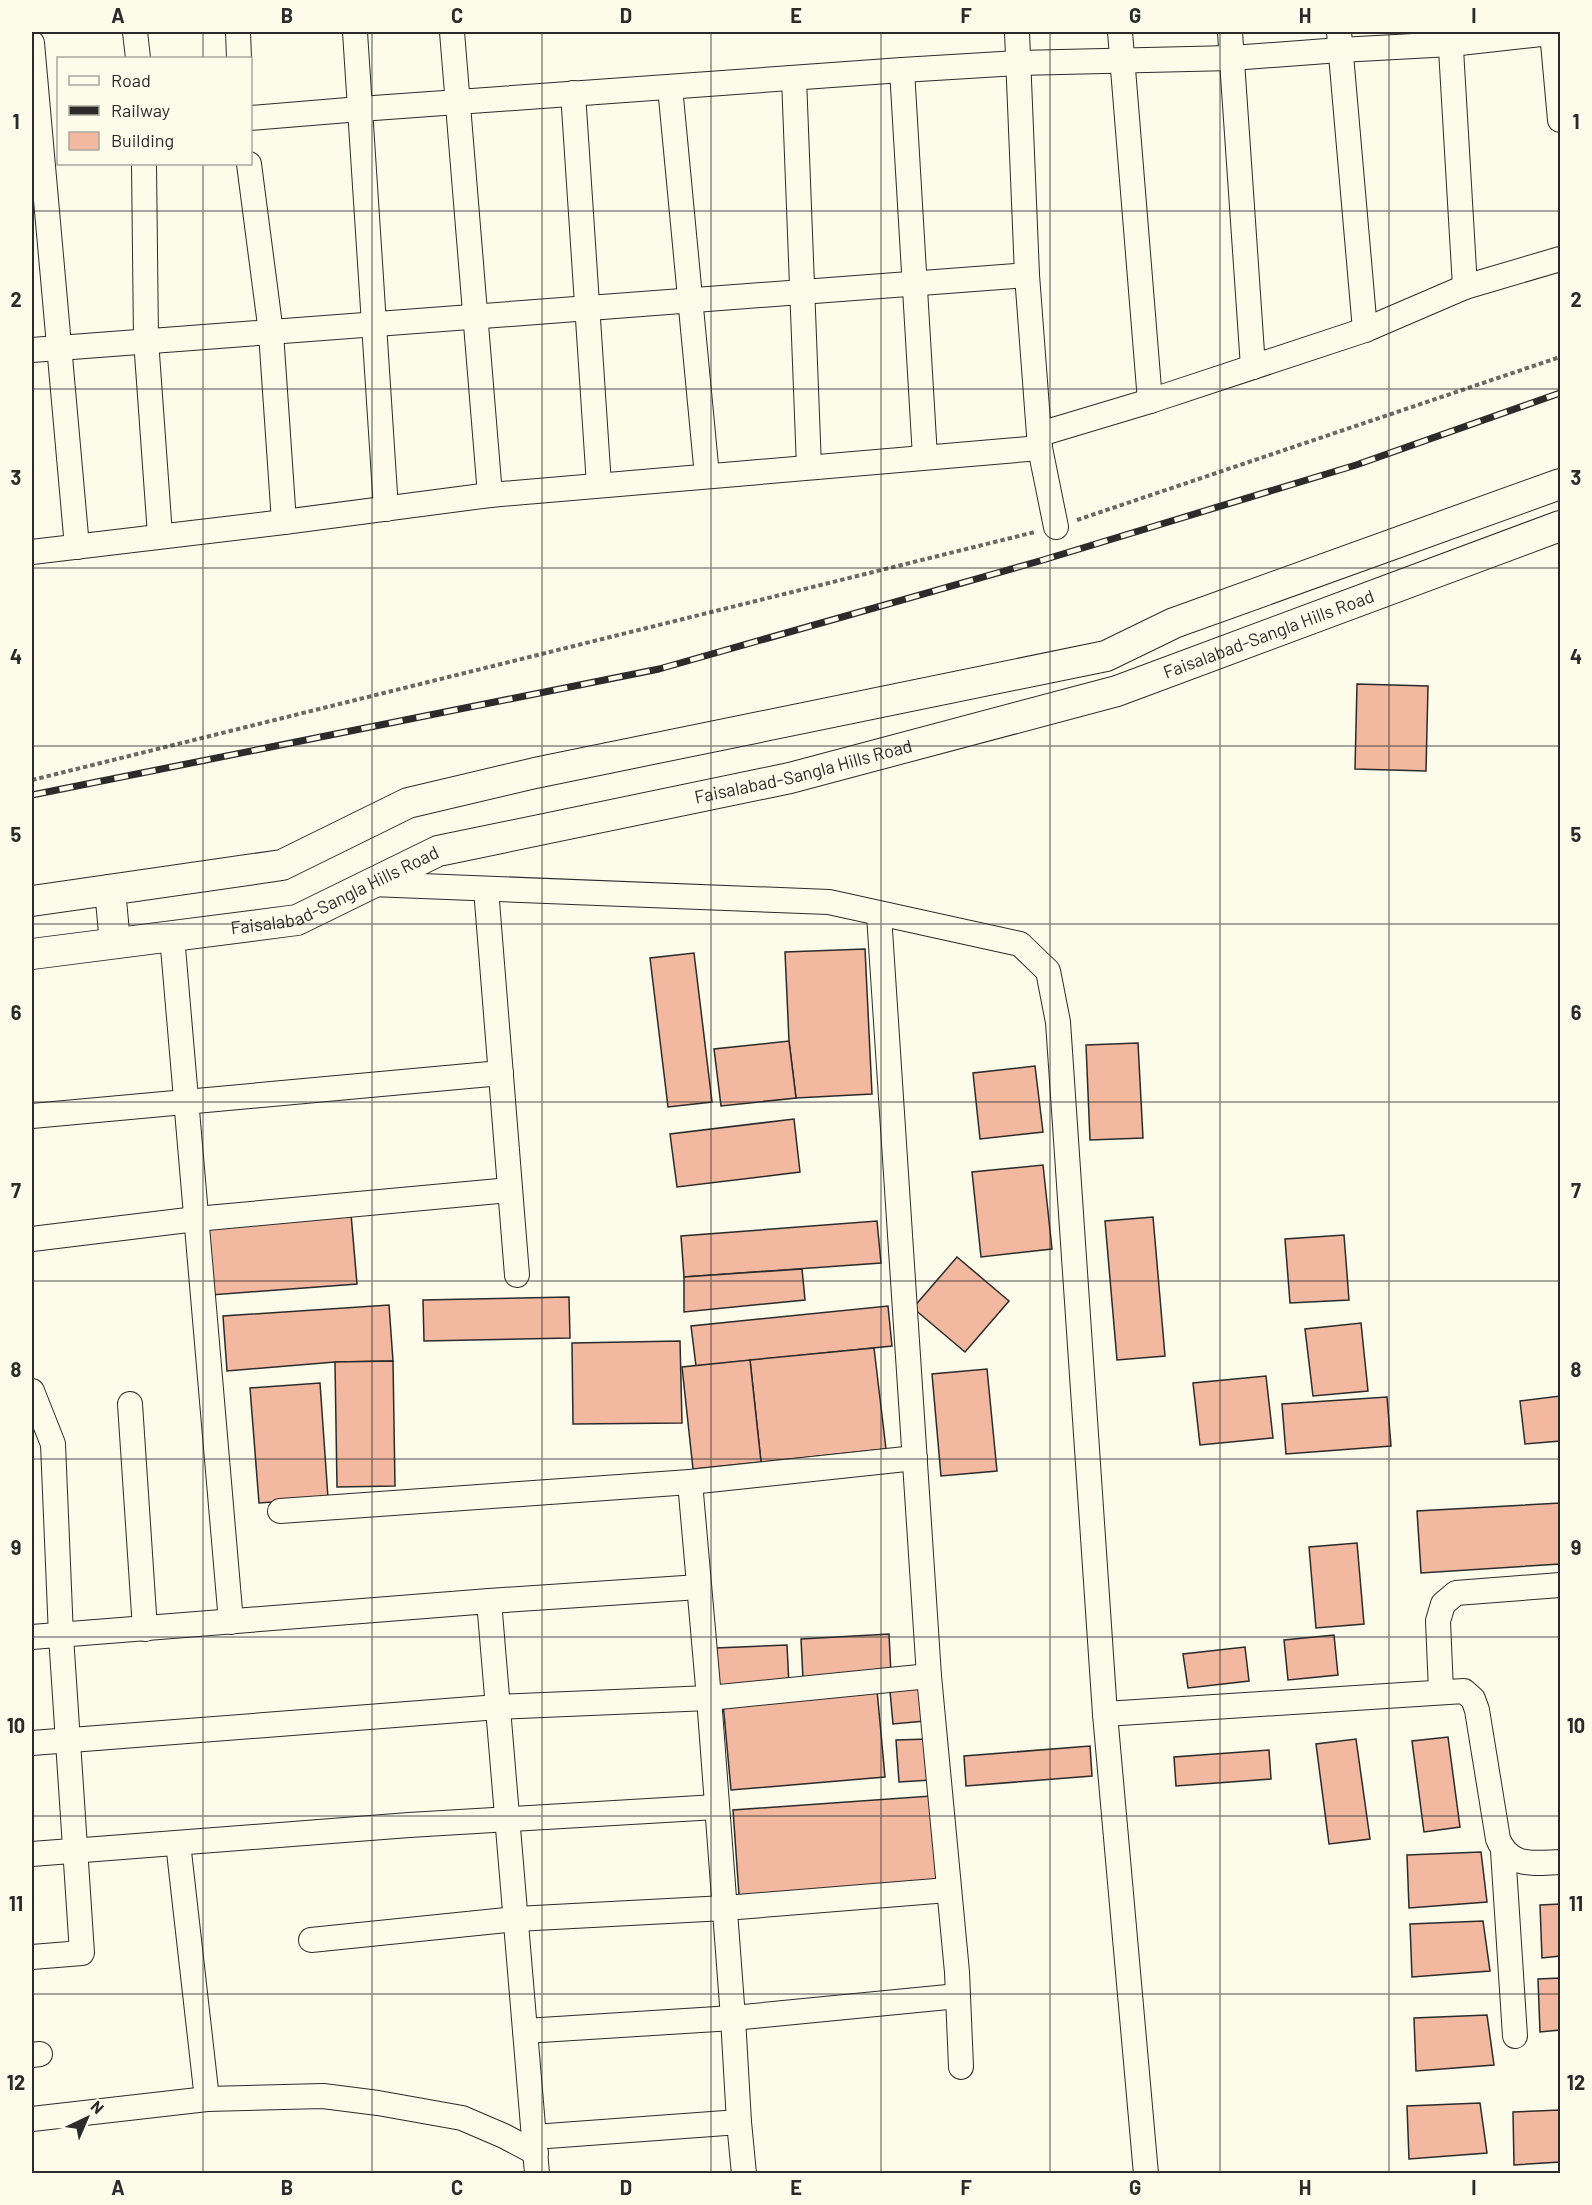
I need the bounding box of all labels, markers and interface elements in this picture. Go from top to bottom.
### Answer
text: A [111,3,125,27]
text: B [281,3,293,27]
text: C [451,3,463,27]
text: D [620,3,632,27]
text: E [790,3,802,27]
text: F [960,3,972,27]
text: G [1129,3,1141,27]
text: H [1299,3,1311,27]
text: I [1471,3,1477,27]
legend [57,57,252,165]
text: Road [111,69,151,91]
text: Railway [111,99,170,121]
text: 1 [12,109,20,133]
text: 1 [1572,109,1580,133]
text: Building [111,129,174,151]
text: 2 [10,287,22,311]
text: 2 [1570,287,1582,311]
text: 3 [11,465,21,489]
text: 3 [1571,465,1581,489]
street label: Faisalabad-Sangla Hills Road [1160,584,1377,683]
text: 4 [10,644,22,668]
text: 4 [1570,644,1582,668]
street label: Faisalabad-Sangla Hills Road [692,734,914,808]
text: 5 [11,822,22,846]
text: 5 [1571,822,1582,846]
street label: Faisalabad-Sangla Hills Road [229,840,442,938]
text: 6 [11,1000,22,1024]
text: 6 [1571,1000,1582,1024]
text: 7 [11,1178,21,1202]
text: 7 [1571,1178,1581,1202]
text: 8 [11,1357,22,1381]
text: 8 [1571,1357,1582,1381]
text: 9 [11,1535,21,1559]
text: 9 [1571,1535,1581,1559]
text: 10 [7,1713,25,1737]
text: 10 [1567,1713,1585,1737]
text: 11 [9,1891,23,1915]
text: 11 [1569,1891,1583,1915]
text: 12 [7,2070,25,2094]
text: 12 [1567,2070,1585,2094]
north arrow [57,2088,117,2148]
text: N [87,2096,108,2117]
text: A [111,2175,125,2199]
text: B [281,2175,293,2199]
text: C [451,2175,463,2199]
text: D [620,2175,632,2199]
text: E [790,2175,802,2199]
text: F [960,2175,972,2199]
text: G [1129,2175,1141,2199]
text: H [1299,2175,1311,2199]
text: I [1471,2175,1477,2199]

